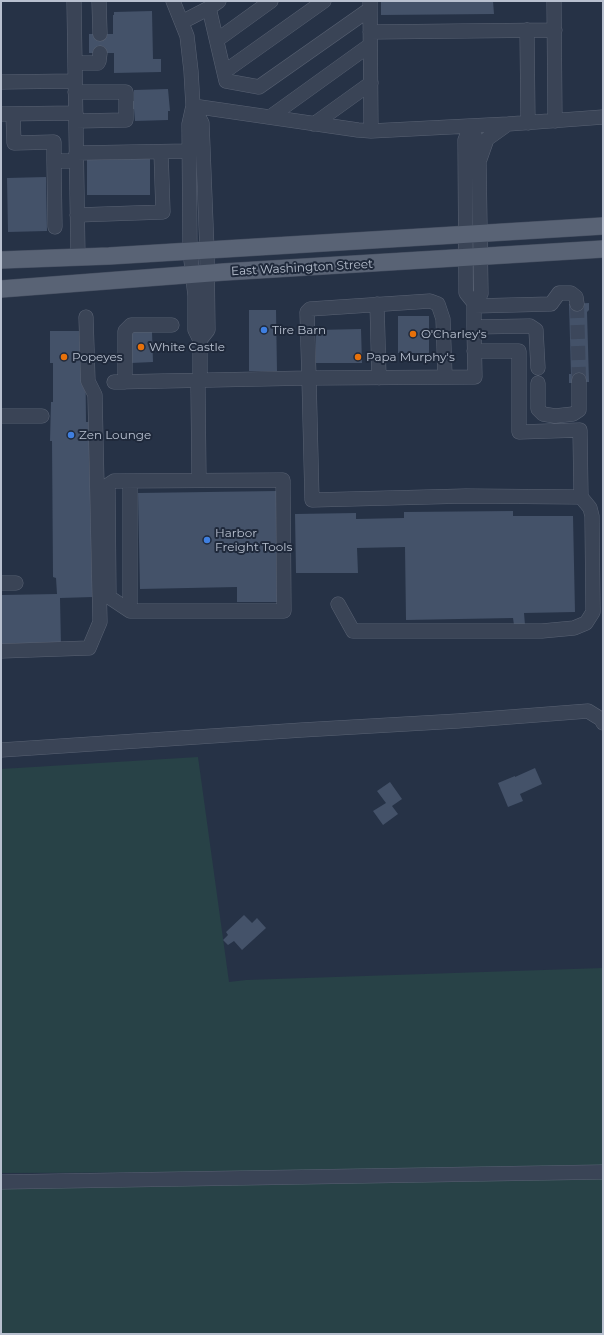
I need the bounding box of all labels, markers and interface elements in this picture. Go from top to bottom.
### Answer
street label: East Washington Street [231,257,373,279]
place label: Tire Barn [272,323,326,337]
marker: Tire Barn [259,325,269,335]
place label: O'Charley's [421,327,487,341]
marker: O'Charley's [408,329,418,339]
place label: White Castle [149,340,225,354]
marker: White Castle [136,342,146,352]
place label: Popeyes [72,350,123,364]
place label: Papa Murphy's [366,350,455,364]
marker: Popeyes [59,352,69,362]
marker: Papa Murphy's [353,352,363,362]
place label: Zen Lounge [79,428,151,442]
marker: Zen Lounge [66,430,76,440]
place label: Harbor Freight Tools [215,526,292,554]
marker: Harbor Freight Tools [202,535,212,545]

